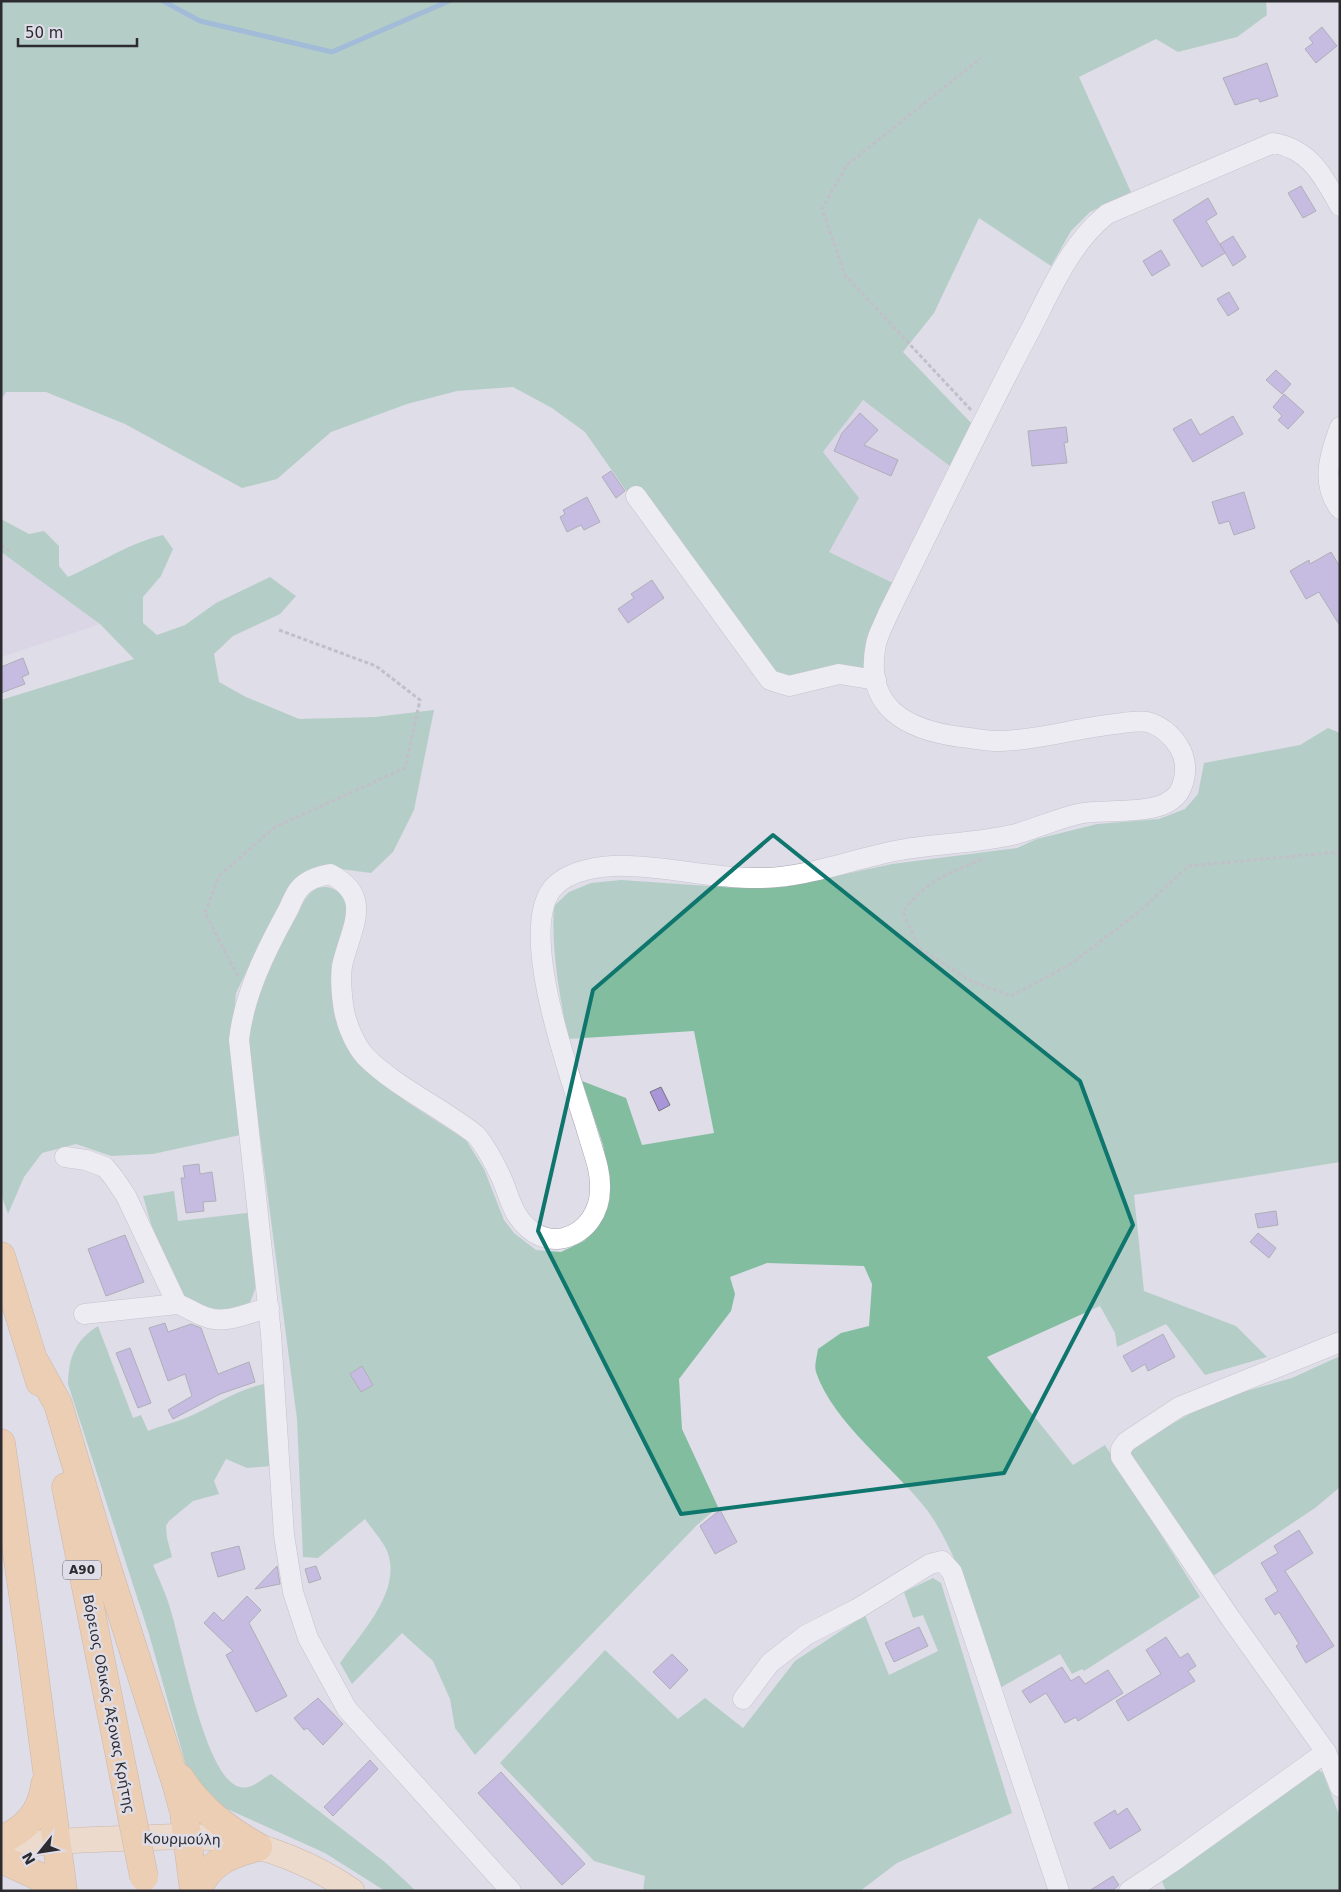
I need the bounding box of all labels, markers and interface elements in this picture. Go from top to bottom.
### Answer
scale bar [18,15,136,47]
text: 50 m [25,24,63,42]
road number: Α90 [63,1560,101,1580]
street label: Βόρειος Οδικός Άξονας Κρήτης [80,1593,138,1815]
north arrow [15,1827,65,1877]
street label: Κουρμούλη [143,1830,221,1848]
text: N [19,1849,39,1868]

